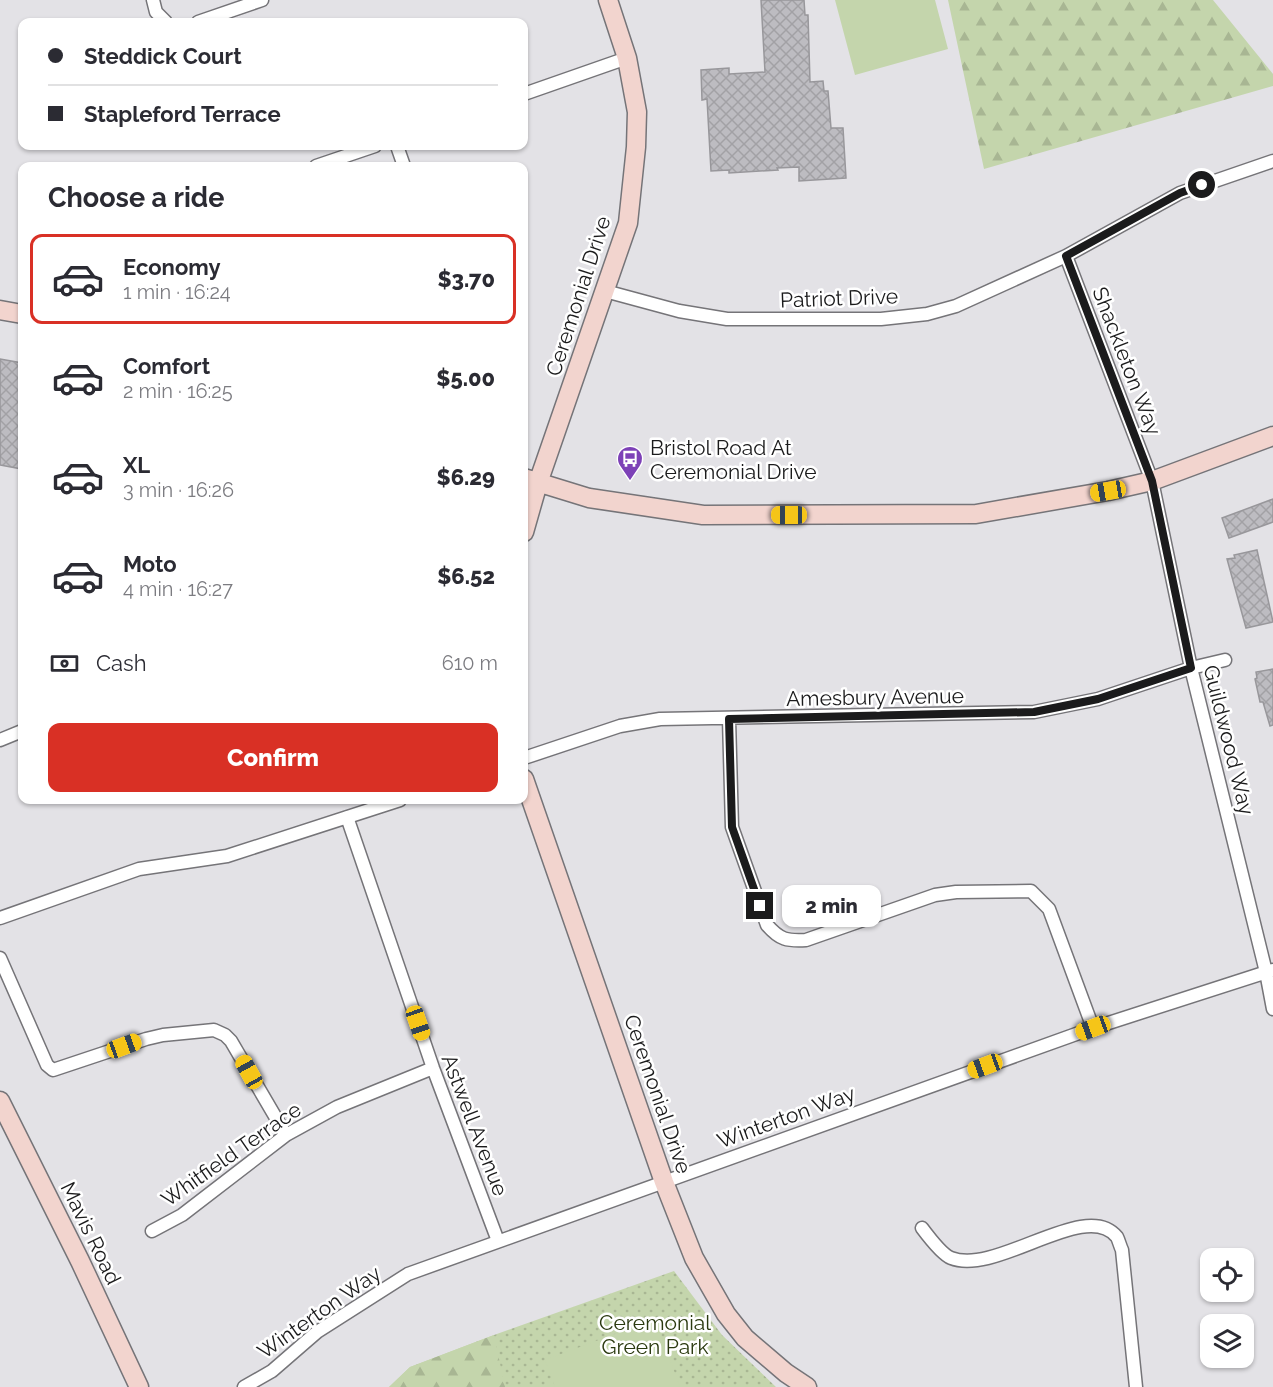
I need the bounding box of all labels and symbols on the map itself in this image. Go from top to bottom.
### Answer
route start [1188,171,1215,198]
street label: Ceremonial Drive [540,213,616,379]
street label: Patriot Drive [780,283,898,313]
street label: Shackleton Way [1087,283,1167,439]
place label: Bristol Road At Ceremonial Drive [650,435,817,484]
bus stop icon: Bristol Road At Ceremonial Drive [615,444,645,482]
car [1089,479,1127,503]
car [771,506,807,524]
street label: Guildwood Way [1198,662,1260,818]
street label: Amesbury Avenue [786,683,964,711]
callout: 2 min [781,885,880,927]
route end [746,892,773,919]
car [404,1003,432,1043]
street label: Ceremonial Drive [619,1011,697,1177]
car [1073,1013,1113,1043]
car [104,1031,144,1061]
street label: Astwell Avenue [437,1051,513,1199]
car [965,1051,1005,1081]
car [232,1052,266,1092]
street label: Winterton Way [714,1080,858,1154]
street label: Whitfield Terrace [156,1096,306,1212]
street label: Mavis Road [55,1178,127,1288]
street label: Winterton Way [253,1260,385,1364]
park label: Ceremonial Green Park [599,1310,711,1359]

